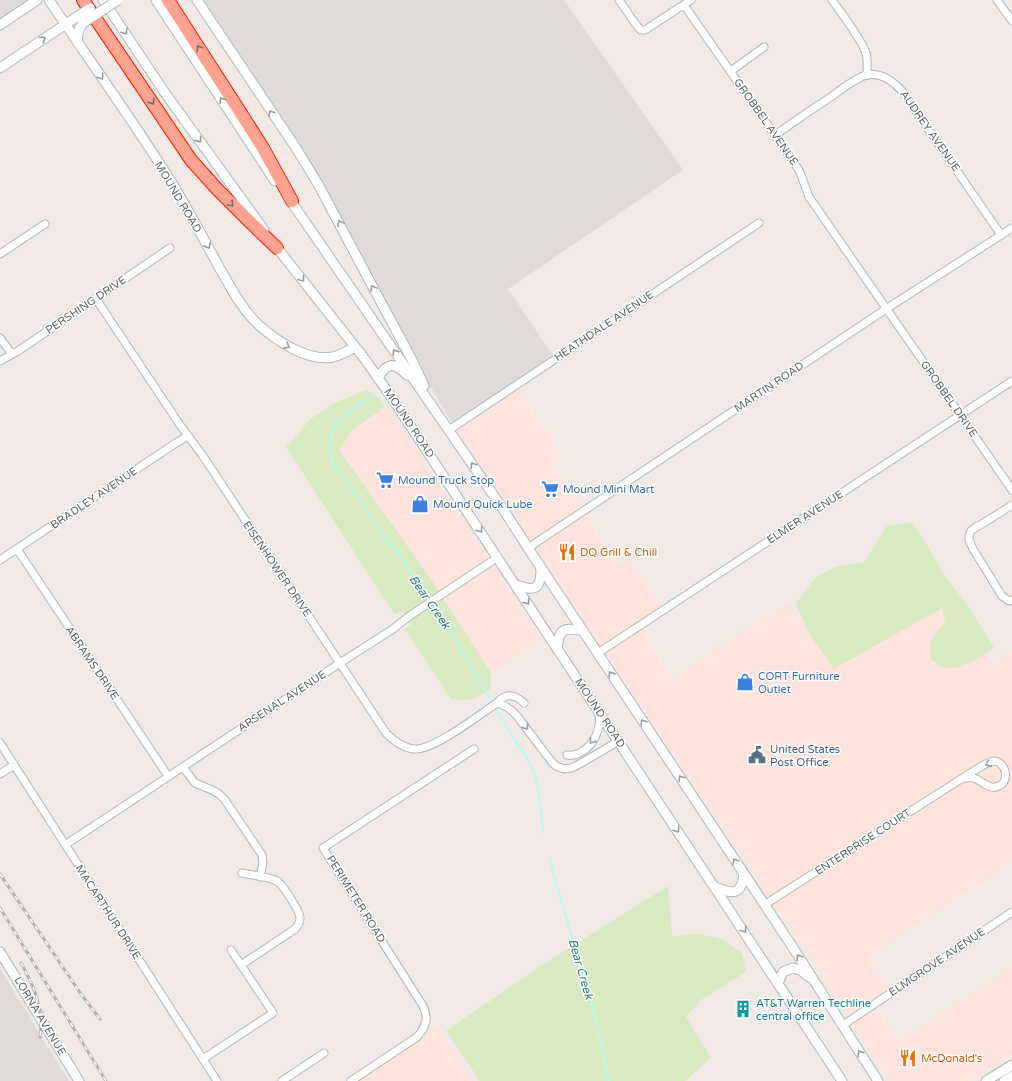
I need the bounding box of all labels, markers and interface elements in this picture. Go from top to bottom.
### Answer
one-way arrow [120,28,127,35]
one-way arrow [39,37,46,44]
one-way arrow [197,45,204,52]
one-way arrow [96,73,103,80]
street label: GROBBEL AVENUE [731,76,801,168]
street label: AUDREY AVENUE [897,88,963,174]
one-way arrow [219,97,227,104]
one-way arrow [147,98,154,105]
one-way arrow [269,110,276,117]
one-way arrow [194,135,201,142]
street label: MOUND ROAD [152,159,204,235]
one-way arrow [226,199,234,207]
one-way arrow [337,220,344,227]
one-way arrow [203,242,210,249]
street label: PERSHING DRIVE [43,273,129,337]
one-way arrow [297,274,304,281]
one-way arrow [370,285,377,292]
street label: HEATHDALE AVENUE [552,288,656,364]
one-way arrow [283,341,290,348]
one-way arrow [392,349,400,356]
street label: GROBBEL DRIVE [918,358,980,440]
street label: MARTIN ROAD [732,359,806,415]
street label: MOUND ROAD [381,386,437,460]
one-way arrow [471,462,478,469]
street label: BRADLEY AVENUE [48,464,140,532]
supermarket icon: Mound Truck Stop [375,470,395,490]
place label: Mound Truck Stop [398,474,494,487]
supermarket icon: Mound Mini Mart [540,479,560,499]
place label: Mound Mini Mart [563,483,654,496]
street label: ELMER AVENUE [764,488,846,546]
shop icon: Mound Quick Lube [410,494,430,514]
place label: Mound Quick Lube [433,498,533,511]
street label: EISENHOWER DRIVE [240,519,314,619]
one-way arrow [475,526,482,533]
restaurant icon: DQ Grill & Chill [557,542,577,562]
place label: DQ Grill & Chill [580,546,657,559]
water label: Bear Creek [406,572,454,633]
one-way arrow [522,598,529,605]
street label: ABRAMS DRIVE [63,624,121,702]
street label: ARSENAL AVENUE [235,668,329,734]
place label: CORT Furniture Outlet [758,670,840,696]
one-way arrow [609,671,616,678]
shop icon: CORT Furniture Outlet [735,672,755,692]
street label: MOUND ROAD [572,676,628,750]
one-way arrow [640,719,648,726]
one-way arrow [521,723,528,730]
one-way arrow [590,737,597,744]
place label: United States Post Office [770,743,840,769]
public building icon: United States Post Office [747,745,767,765]
one-way arrow [984,759,992,767]
one-way arrow [678,775,685,782]
street label: ENTERPRISE COURT [813,806,914,878]
one-way arrow [673,826,680,833]
street label: PERIMETER ROAD [324,853,388,945]
one-way arrow [732,858,740,865]
street label: MACARTHUR DRIVE [73,862,143,962]
street label: ELMGROVE AVENUE [887,925,987,999]
one-way arrow [739,926,746,933]
water label: Bear Creek [566,937,597,1002]
one-way arrow [796,954,804,961]
street label: LORNA AVENUE [11,974,69,1058]
place label: AT&T Warren Techline central office [756,997,871,1023]
building icon: AT&T Warren Techline central office [733,999,753,1019]
restaurant icon: McDonald's [898,1048,918,1068]
one-way arrow [858,1050,865,1057]
place label: McDonald's [921,1052,982,1065]

